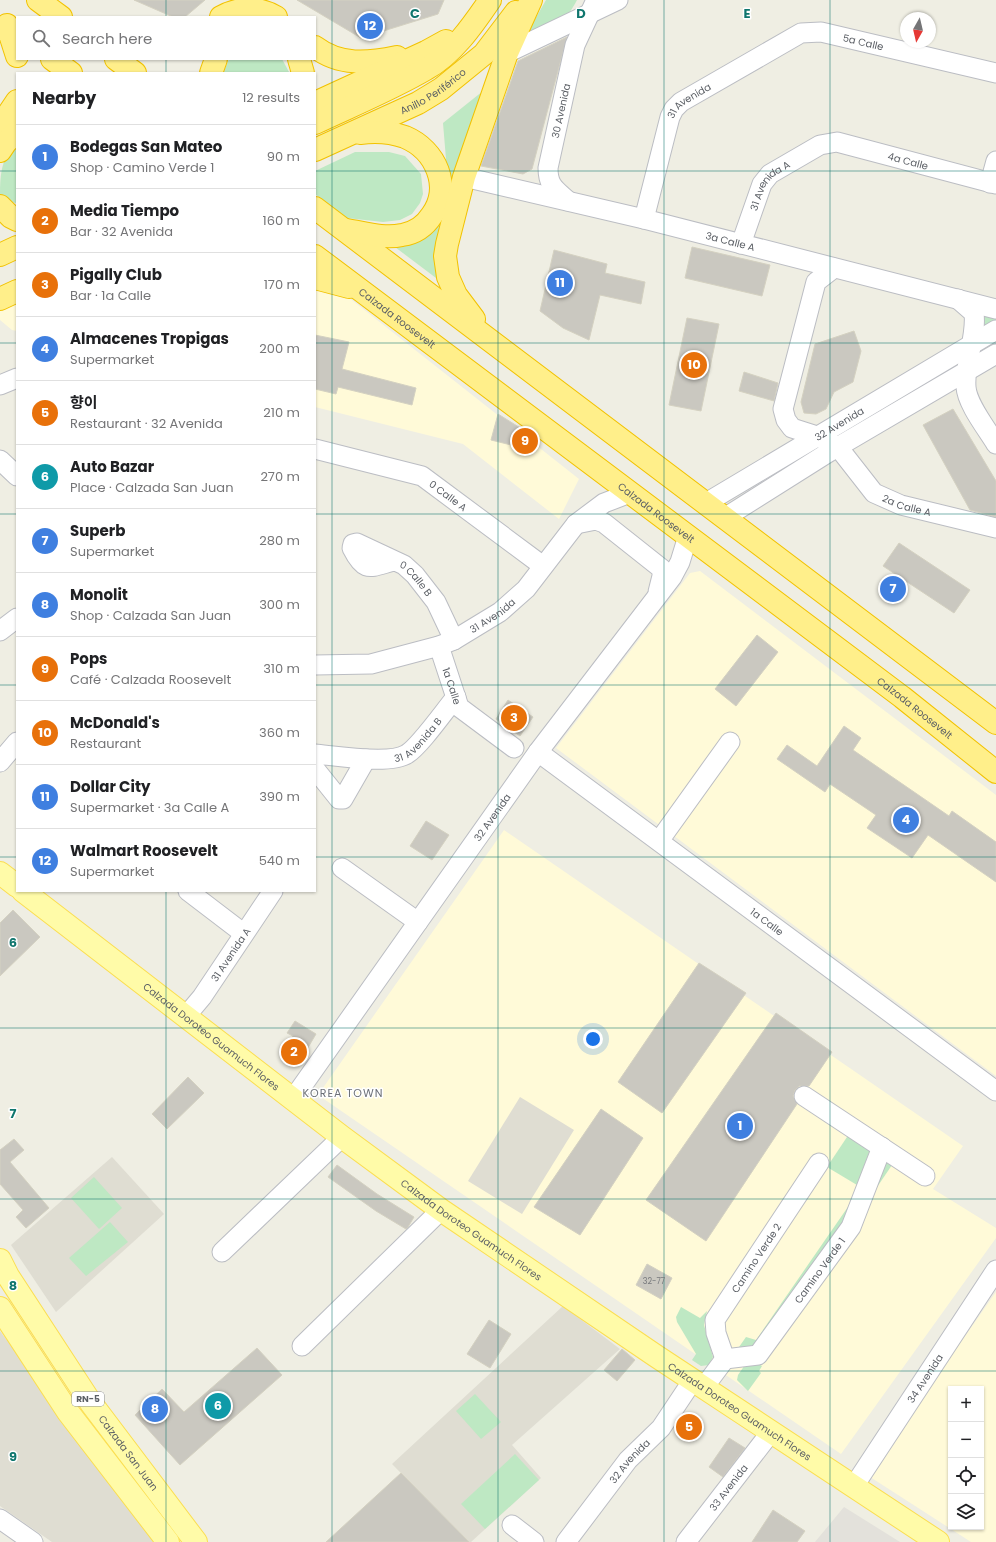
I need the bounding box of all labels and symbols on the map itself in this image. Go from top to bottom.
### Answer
text: C [410,4,420,23]
text: D [576,4,586,23]
text: E [743,4,751,23]
pin: 12 [357,11,383,41]
north arrow [900,12,936,48]
street label: 5a Calle [841,30,885,54]
street label: Anillo Periférico [397,64,469,118]
street label: 31 Avenida [663,79,714,121]
street label: 30 Avenida [547,82,574,140]
street label: 4a Calle [886,148,930,173]
street label: 31 Avenida A [746,156,793,213]
street label: 3a Calle A [704,228,757,255]
pin: 11 [547,268,573,298]
street label: Calzada Roosevelt [356,284,439,352]
pin: 10 [681,350,707,380]
street label: 32 Avenida [812,403,867,444]
pin: 9 [512,426,538,456]
street label: 0 Calle A [426,476,471,515]
street label: Calzada Roosevelt [615,479,698,547]
street label: 2a Calle A [880,490,933,520]
street label: 0 Calle B [398,557,436,599]
pin: 7 [880,574,906,604]
street label: 31 Avenida [466,594,518,636]
street label: 1a Calle [439,665,465,706]
street label: Calzada Roosevelt [874,673,956,742]
pin: 3 [501,703,527,733]
street label: 31 Avenida B [393,714,445,766]
street label: 32 Avenida [470,790,514,844]
pin: 4 [893,805,919,835]
street label: 1a Calle [747,904,787,939]
street label: 31 Avenida A [207,924,254,984]
text: 6 [9,933,17,952]
street label: Calzada Doroteo Guamuch Flores [140,979,283,1094]
your location [583,1029,603,1049]
pin: 2 [281,1037,307,1067]
district label: KOREA TOWN [303,1085,383,1101]
text: 7 [10,1104,17,1123]
pin: 1 [727,1111,753,1141]
street label: Calzada Doroteo Guamuch Flores [398,1175,545,1284]
street label: Camino Verde 2 [728,1220,785,1296]
street label: Camino Verde 1 [790,1234,849,1306]
text: 8 [9,1276,17,1295]
house number: 32-77 [643,1276,666,1287]
street label: 34 Avenida [903,1351,946,1406]
street label: Calzada Doroteo Guamuch Flores [665,1358,814,1464]
pin: 6 [205,1391,231,1421]
road number: RN-5 [72,1392,104,1406]
pin: 8 [142,1394,168,1424]
street label: Calzada San Juan [95,1412,162,1494]
pin: 5 [676,1412,702,1442]
street label: 32 Avenida [605,1435,653,1486]
text: 9 [9,1447,17,1466]
street label: 33 Avenida [705,1461,751,1514]

